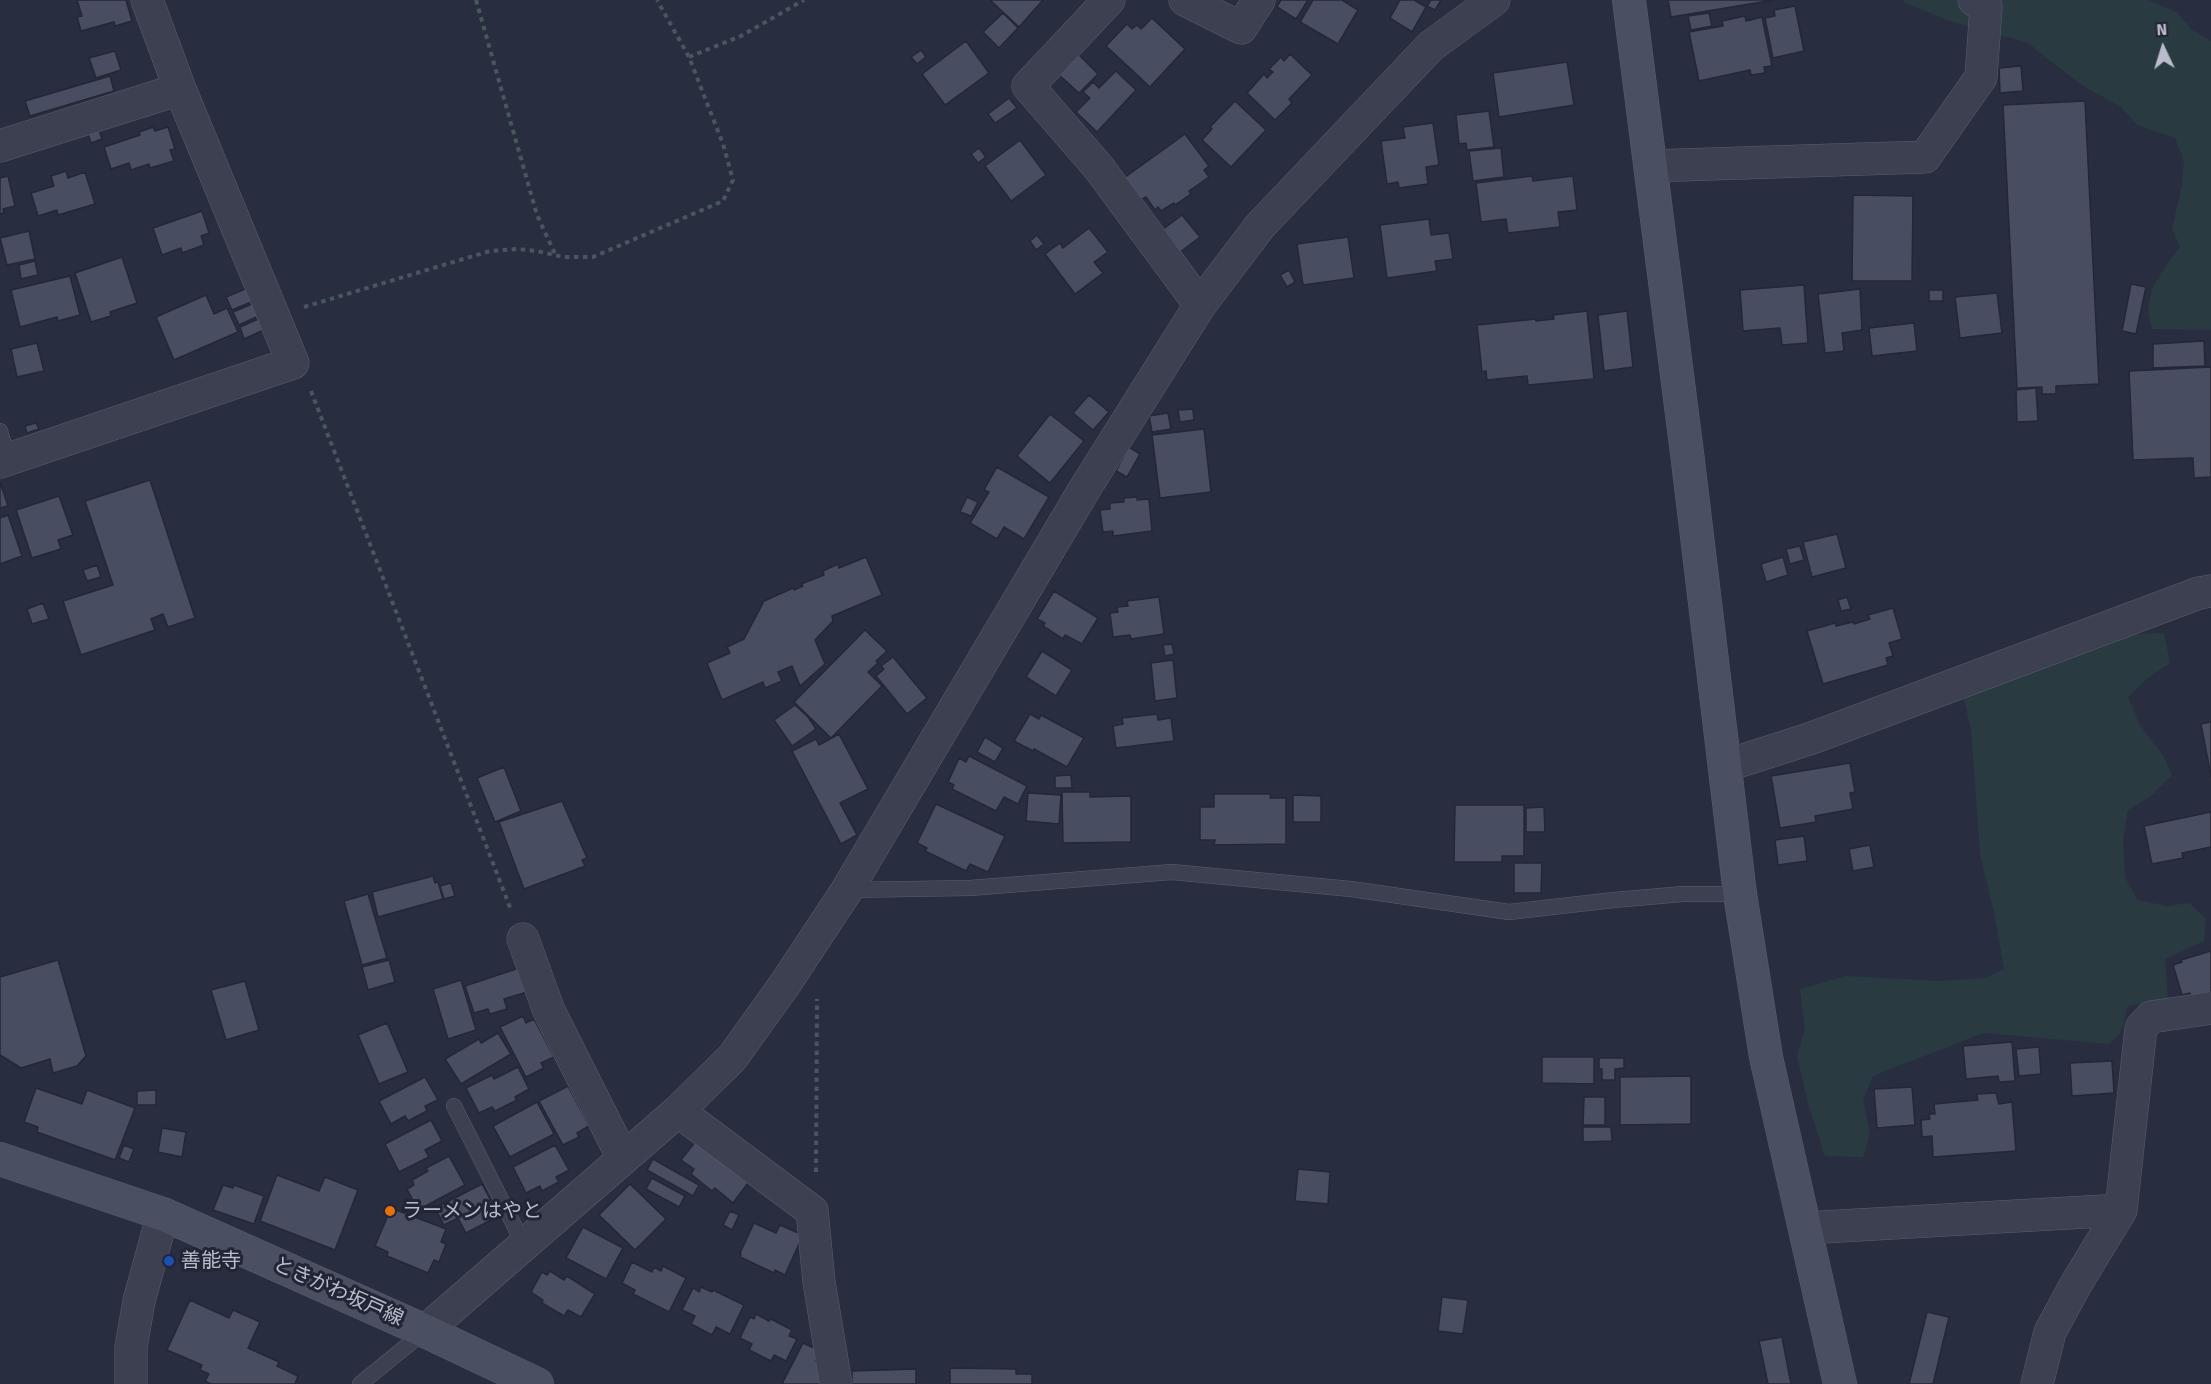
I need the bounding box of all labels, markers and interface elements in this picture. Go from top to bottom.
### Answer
north arrow [2133,18,2193,78]
text: N [2156,20,2168,39]
place label: ラーメンはやと [402,1199,542,1223]
marker: ラーメンはやと [383,1204,397,1218]
place label: 善能寺 [181,1249,241,1273]
street label: ときがわ坂戸線 [269,1253,407,1331]
marker: 善能寺 [162,1254,176,1268]

